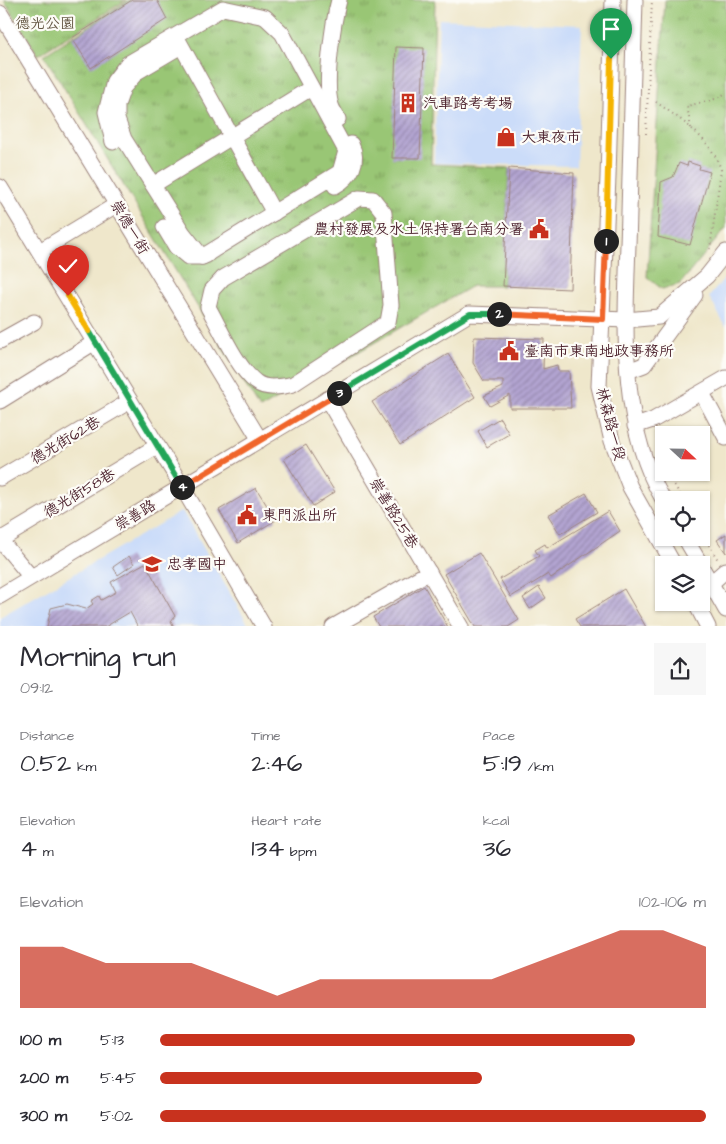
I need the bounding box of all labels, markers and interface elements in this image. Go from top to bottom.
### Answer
pin [590,8,632,59]
park label: 德光公園 [15,13,75,34]
icon: arrive [597,15,625,43]
building icon: 汽車路考考場 [397,92,419,114]
place label: 汽車路考考場 [423,93,513,114]
shop icon: 大東夜市 [495,126,517,148]
place label: 大東夜市 [521,127,581,148]
street label: 崇德一街 [105,196,154,258]
public building icon: 農村發展及水土保持署台南分署 [528,218,550,240]
place label: 農村發展及水土保持署台南分署 [314,219,524,240]
pin: 1 [594,228,618,254]
text: 1 [606,231,607,251]
pin [47,245,89,296]
icon: check [54,252,82,280]
pin: 2 [486,302,512,326]
text: 2 [495,304,504,324]
public building icon: 臺南市東南地政事務所 [498,340,520,362]
place label: 臺南市東南地政事務所 [524,341,674,362]
pin: 3 [326,380,352,406]
text: 3 [336,383,343,403]
street label: 林森路一段 [591,385,630,463]
street label: 德光街62巷 [26,411,104,470]
north arrow [655,426,710,481]
map controls [655,426,710,611]
street label: 德光街58巷 [39,464,119,523]
pin: 4 [170,474,194,500]
street label: 崇善路25巷 [364,474,423,553]
text: 4 [178,477,187,497]
button: locate [655,491,710,546]
street label: 崇善路 [111,495,160,536]
public building icon: 東門派出所 [236,504,258,526]
place label: 東門派出所 [262,505,337,526]
school or university icon: 忠孝國中 [141,553,163,575]
place label: 忠孝國中 [167,554,227,575]
button: layers [655,556,710,611]
text: Morning run [20,638,176,677]
button: share [654,643,706,695]
text: 09:12 [20,677,53,699]
text: Distance [20,726,74,746]
text: Time [251,726,281,746]
text: Pace [483,726,515,746]
text: 0.52 [20,746,71,781]
text: 2:46 [251,746,303,781]
text: 5:19 [483,746,522,781]
text: km [71,757,96,777]
text: /km [522,757,553,777]
text: Elevation [20,811,75,831]
text: Heart rate [251,811,322,831]
text: kcal [483,811,509,831]
text: 4 [20,831,37,866]
text: 134 [251,831,284,866]
text: 36 [483,831,511,866]
text: m [37,842,54,862]
text: bpm [284,842,316,862]
text: Elevation [20,891,83,913]
text: 102–106 m [639,891,706,913]
text: 100 m [20,1029,61,1051]
text: 5:13 [100,1029,124,1051]
text: 200 m [20,1067,68,1089]
text: 5:45 [100,1067,136,1089]
text: 300 m [20,1105,67,1127]
text: 5:02 [100,1105,133,1127]

